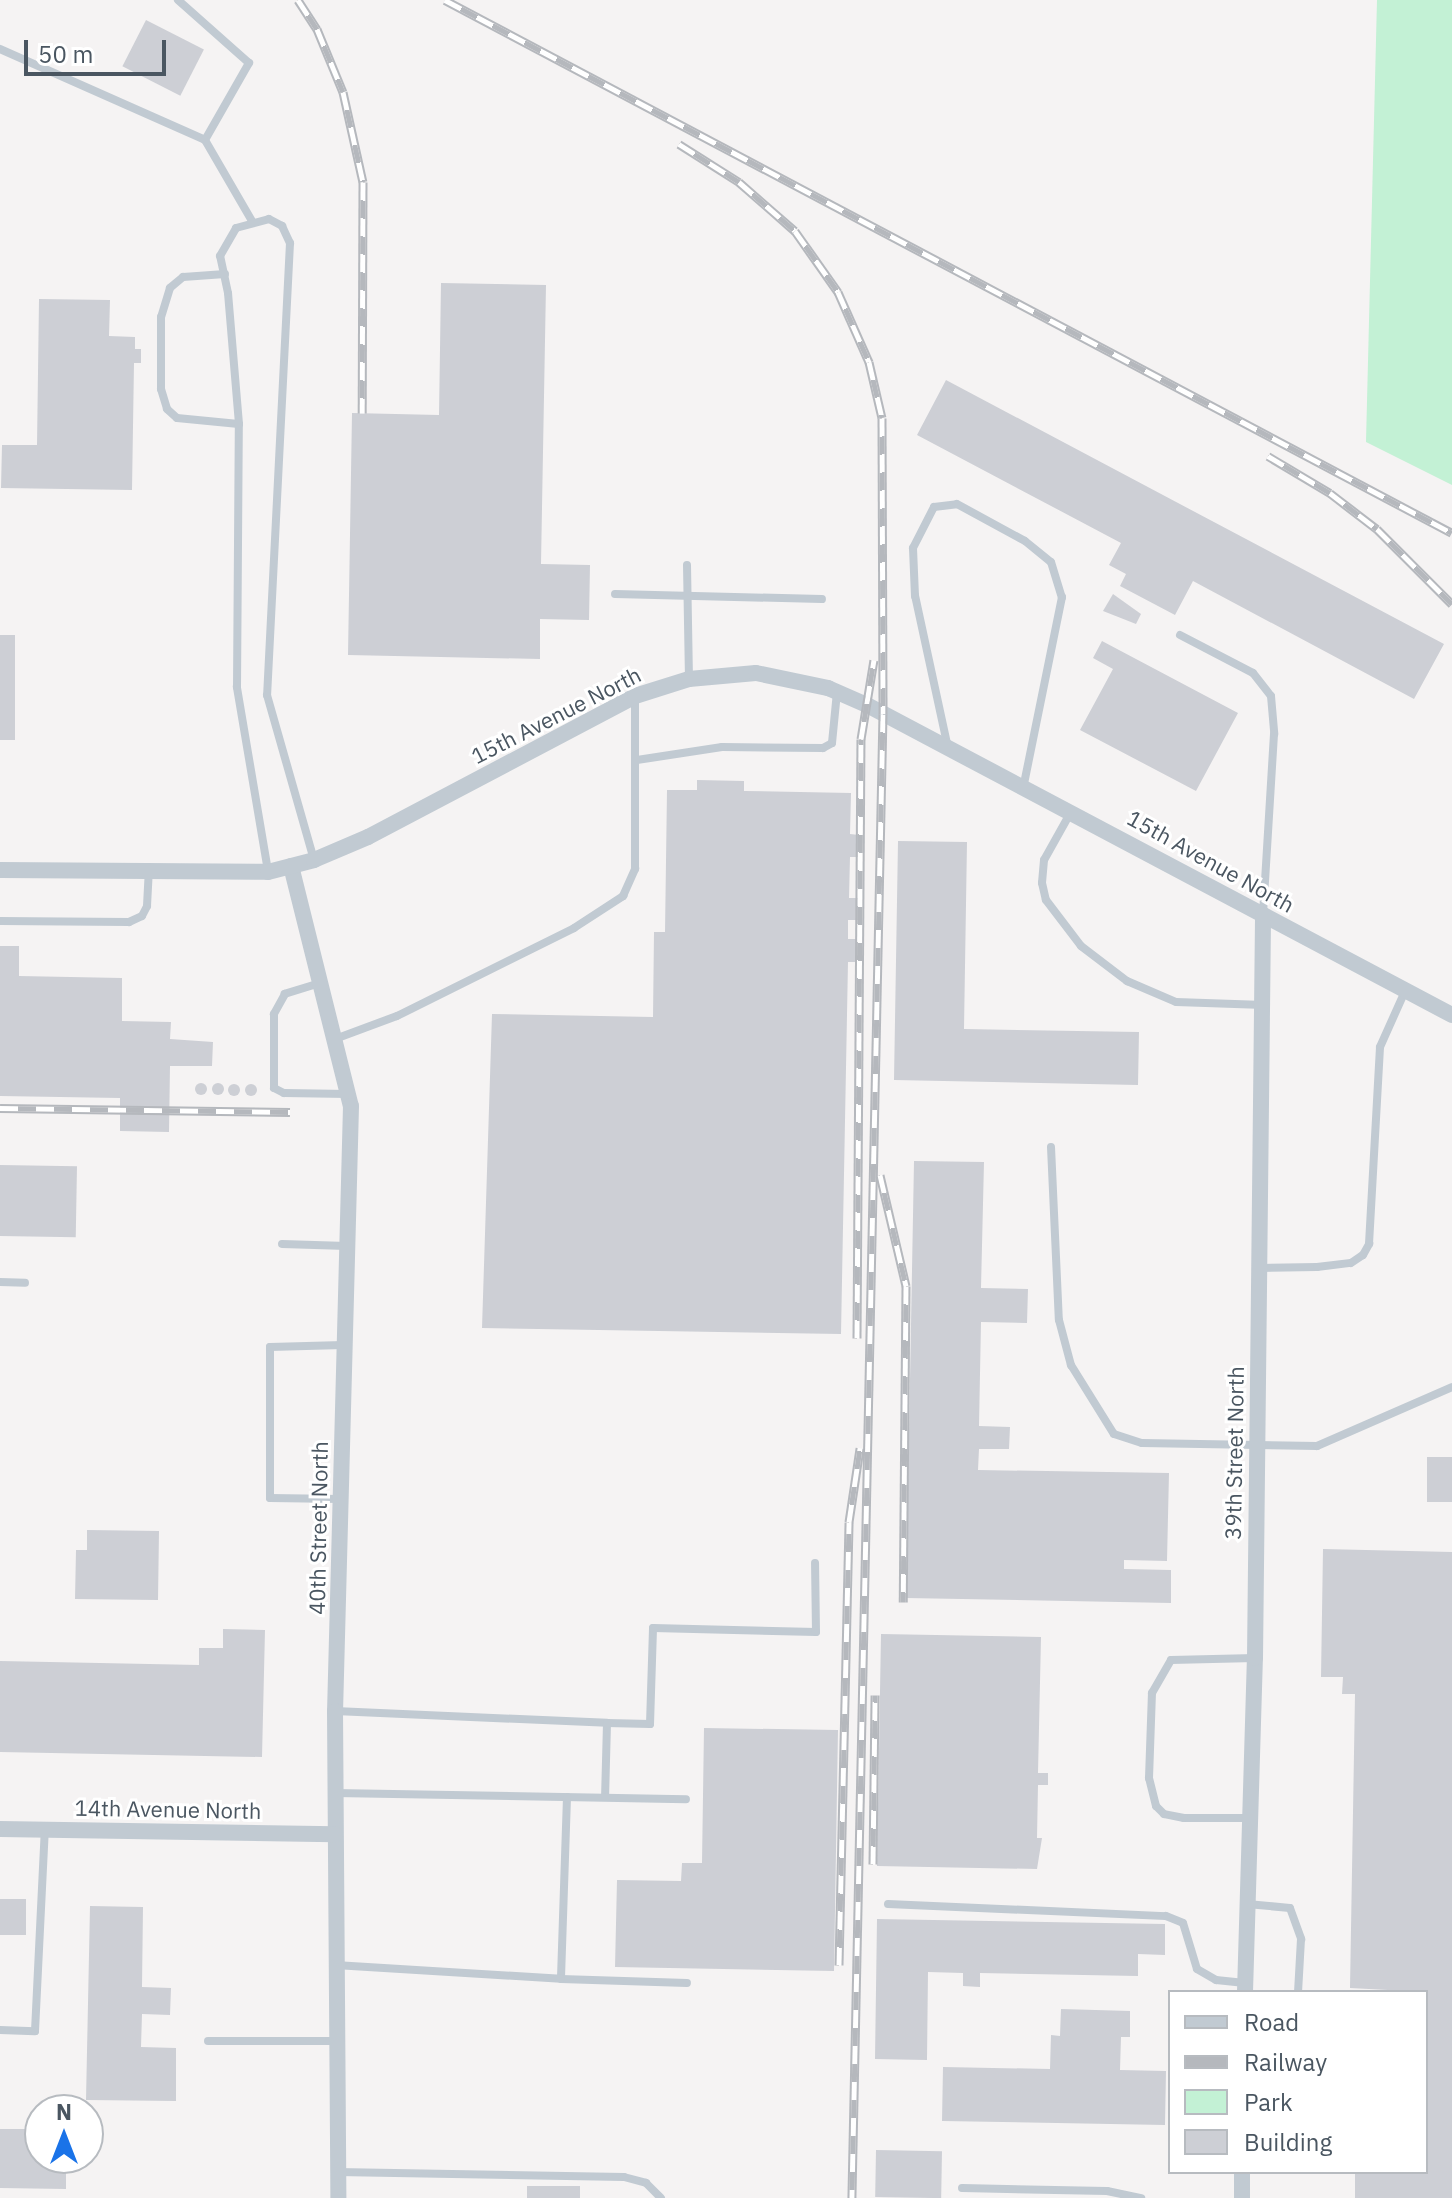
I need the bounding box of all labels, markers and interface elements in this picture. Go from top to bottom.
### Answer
scale bar [28,24,170,74]
text: 50 m [38,38,93,70]
street label: 15th Avenue North [467,661,645,769]
street label: 15th Avenue North [1123,804,1299,918]
street label: 39th Street North [1219,1366,1249,1540]
street label: 40th Street North [303,1441,333,1615]
street label: 14th Avenue North [74,1794,262,1824]
legend [1168,1990,1428,2174]
text: Road [1244,2006,1299,2038]
text: Railway [1244,2046,1327,2078]
text: Park [1244,2086,1293,2118]
north arrow [24,2094,104,2174]
text: N [56,2097,72,2126]
text: Building [1244,2126,1332,2158]

